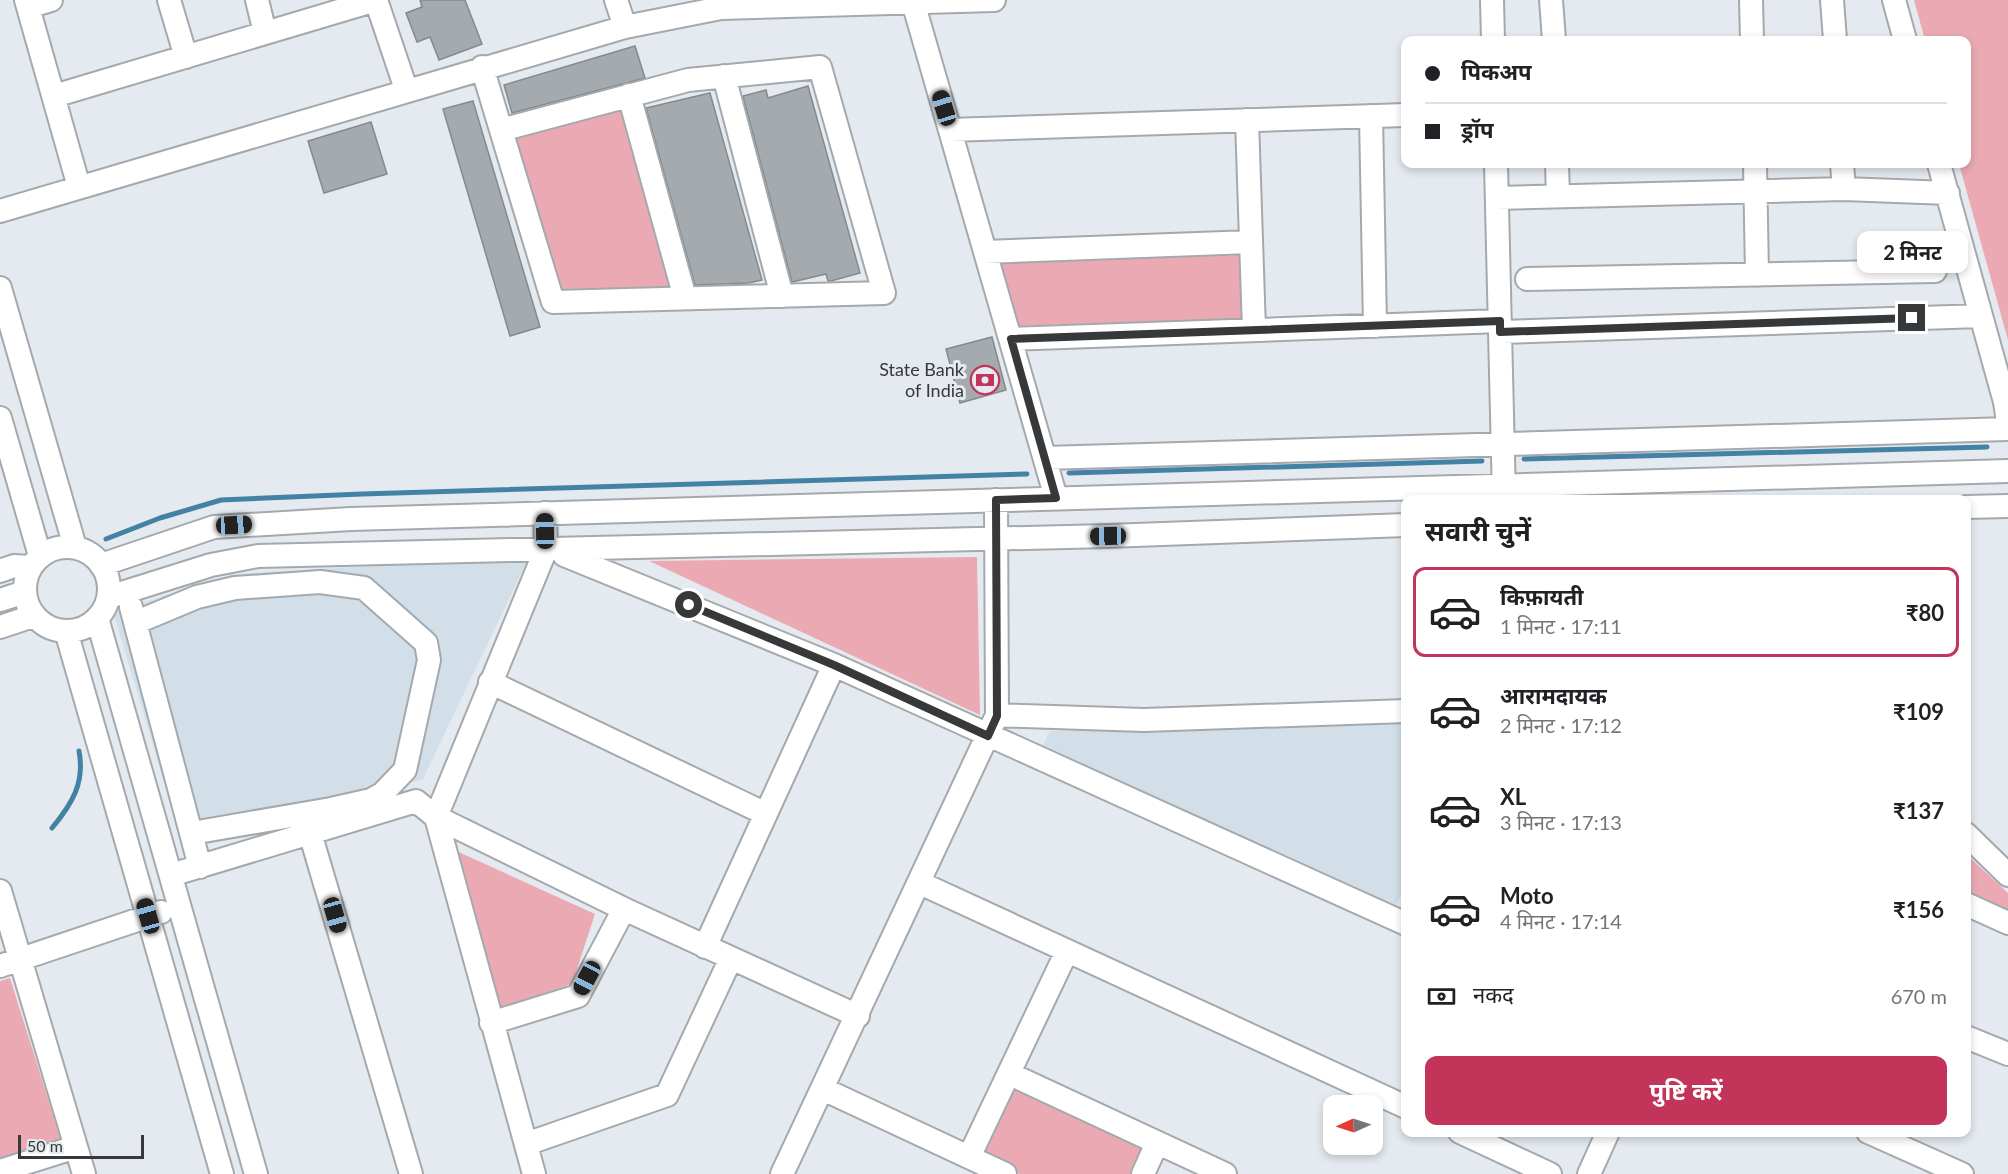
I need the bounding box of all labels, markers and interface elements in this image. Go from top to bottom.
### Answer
text: पिकअप [1461,58,1532,85]
car [930,88,958,128]
text: ड्रॉप [1461,116,1494,143]
callout: 2 मिनट [1856,231,1968,273]
text: 2 मिनट [1883,240,1942,264]
route end [1898,304,1925,331]
place label: State Bank of India [879,358,965,401]
bank icon: State Bank of India [969,364,1001,396]
car [536,513,554,549]
text: सवारी चुनें [1425,514,1531,547]
car [216,515,252,535]
car [1090,527,1126,545]
text: किफ़ायती [1500,583,1584,610]
icon: car [1428,585,1482,639]
route start [675,591,702,618]
text: ₹80 [1906,599,1944,626]
text: 1 मिनट · 17:11 [1500,614,1622,638]
text: आरामदायक [1500,682,1607,709]
icon: car [1428,684,1482,738]
text: ₹109 [1893,698,1944,725]
text: 2 मिनट · 17:12 [1500,713,1622,737]
icon: car [1428,783,1482,837]
text: XL [1500,783,1526,810]
text: ₹137 [1893,797,1944,824]
text: 3 मिनट · 17:13 [1500,810,1622,834]
icon: car [1428,882,1482,936]
text: Moto [1500,882,1554,909]
car [321,895,349,935]
car [134,896,162,936]
text: ₹156 [1893,896,1944,923]
text: 4 मिनट · 17:14 [1500,909,1622,933]
car [571,958,603,998]
icon: cash [1425,980,1458,1013]
text: नकद [1473,981,1514,1008]
text: 670 m [1891,984,1947,1008]
button: पुष्टि करें [1425,1056,1947,1125]
north arrow [1323,1095,1383,1155]
map controls [1323,1095,1383,1155]
scale bar [18,1132,144,1160]
text: 50 m [27,1136,63,1155]

